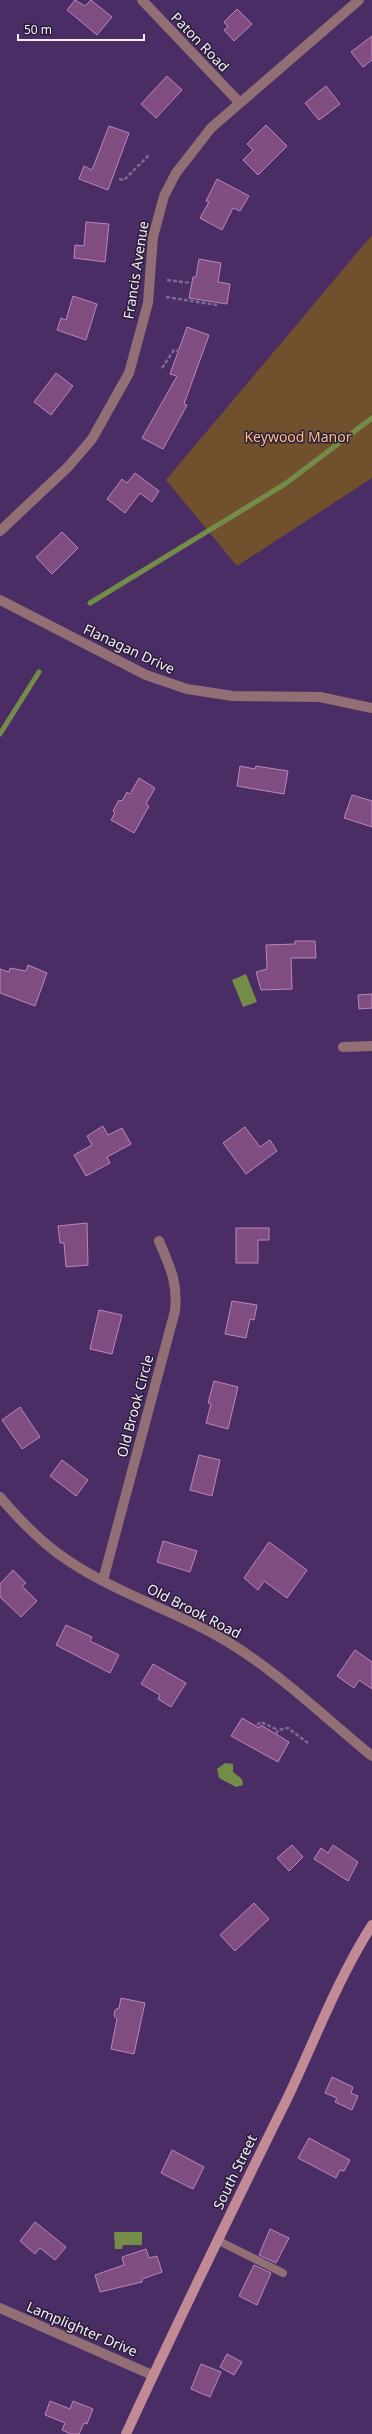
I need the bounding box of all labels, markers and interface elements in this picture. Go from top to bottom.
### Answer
street label: Paton Road [167,8,234,76]
scale bar [18,16,144,42]
text: 50 m [24,21,52,38]
street label: Francis Avenue [118,219,153,320]
park label: Keywood Manor [244,427,352,446]
street label: Flanagan Drive [81,619,178,678]
street label: Old Brook Circle [112,1352,157,1459]
street label: Old Brook Road [144,1579,244,1642]
street label: South Street [208,2131,261,2212]
street label: Lamplighter Drive [24,2297,140,2360]

